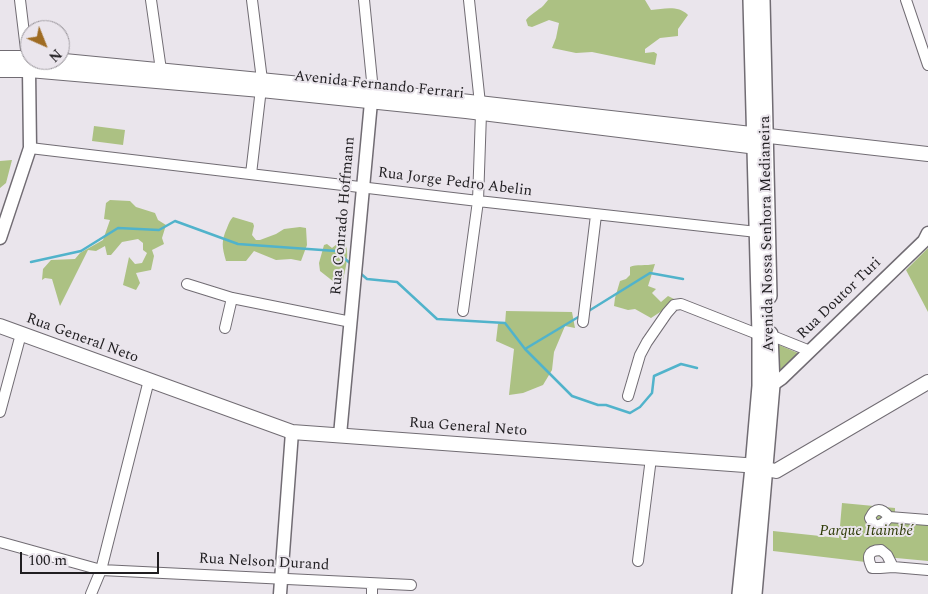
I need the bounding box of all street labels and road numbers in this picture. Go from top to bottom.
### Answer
street label: Avenida Fernando Ferrari [293,68,465,104]
street label: Avenida Nossa Senhora Medianeira [757,116,779,352]
street label: Rua Conrado Hoffmann [328,136,360,296]
street label: Rua Jorge Pedro Abelin [377,165,533,201]
street label: Rua Doutor Turi [794,254,886,344]
street label: Rua General Neto [23,310,141,368]
street label: Rua General Neto [408,415,528,441]
street label: Rua Nelson Durand [198,551,330,575]

